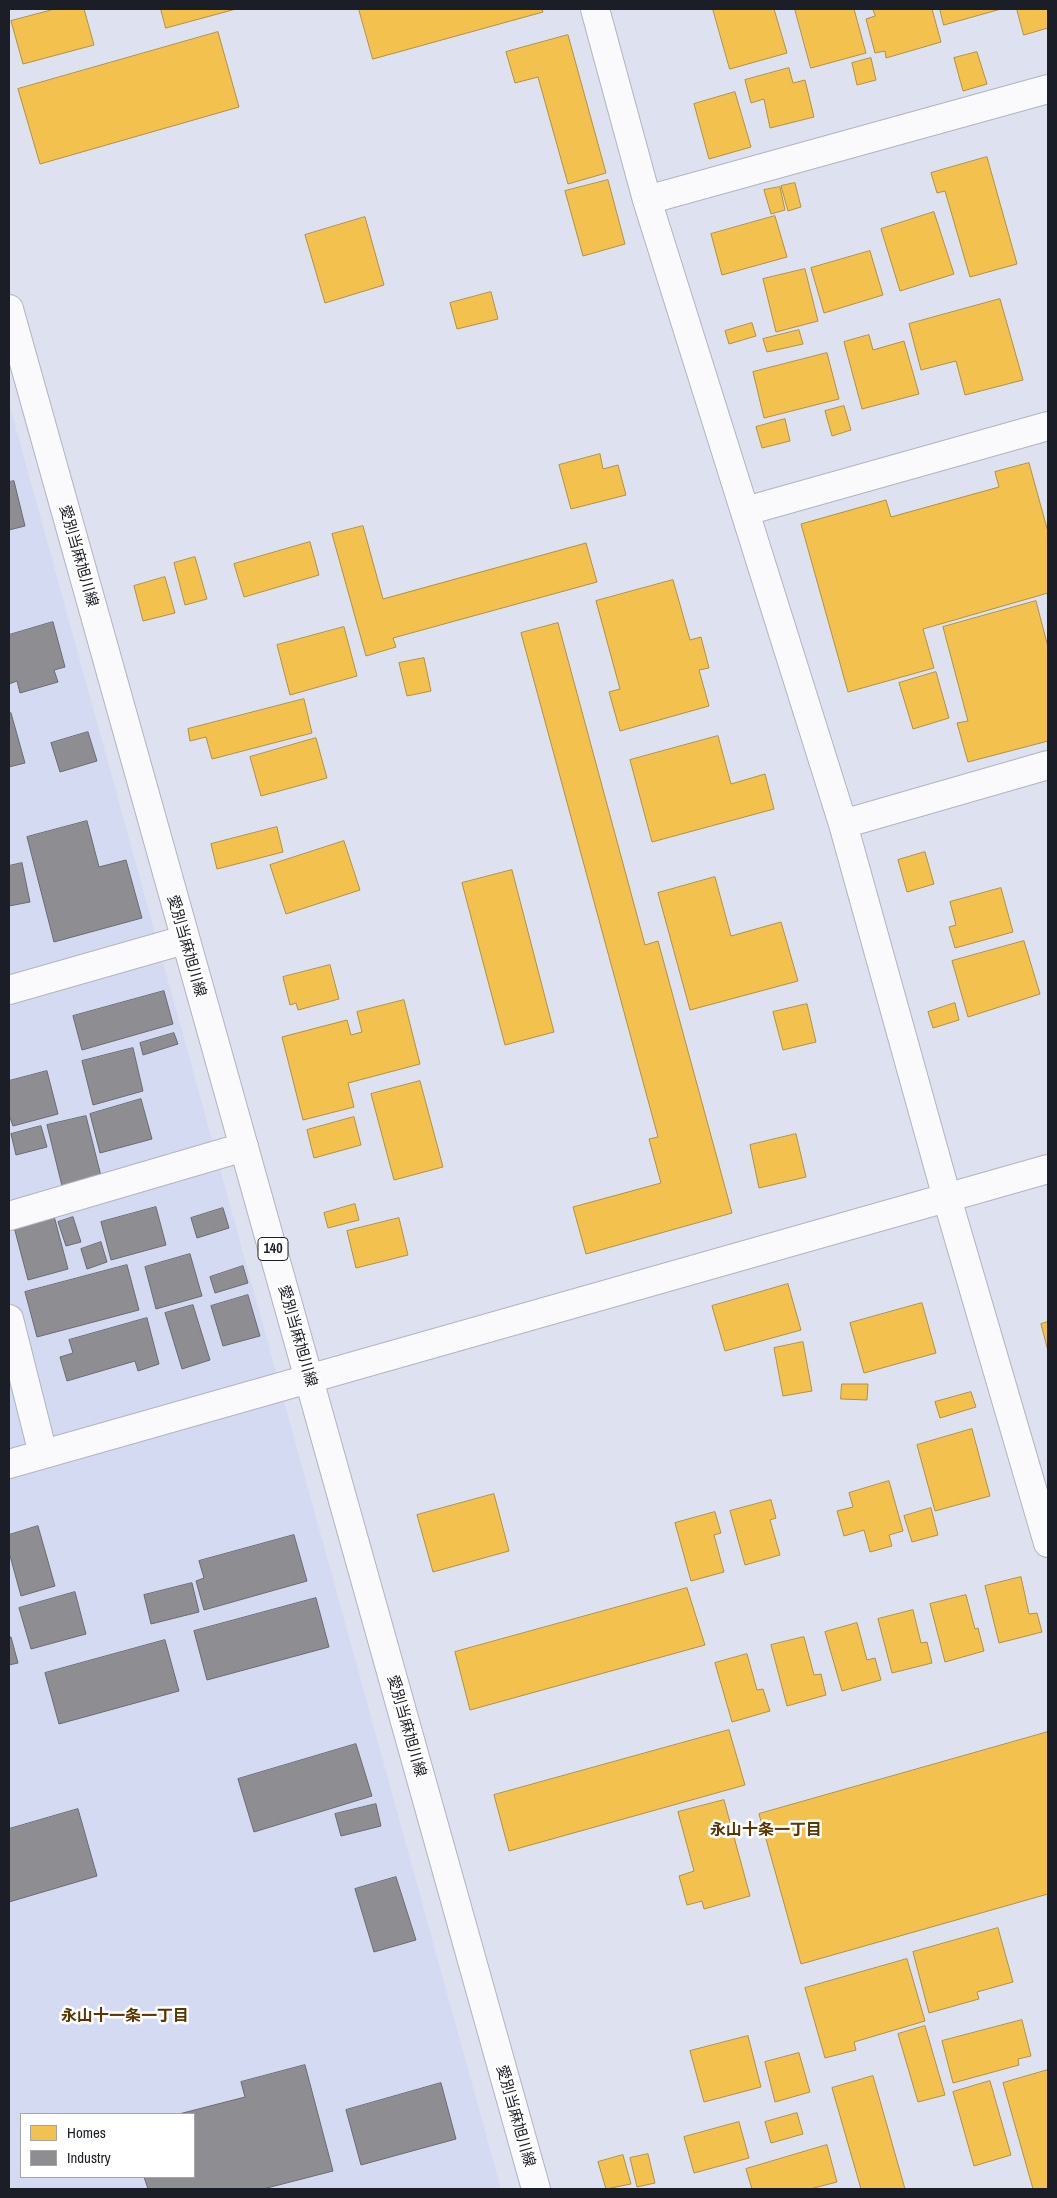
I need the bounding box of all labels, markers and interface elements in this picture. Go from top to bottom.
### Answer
street label: 愛別当麻旭川線 [55,503,101,609]
street label: 愛別当麻旭川線 [163,893,209,999]
road number: 140 [258,1238,288,1260]
street label: 愛別当麻旭川線 [274,1283,320,1389]
street label: 愛別当麻旭川線 [383,1673,429,1779]
district label: 永山十条一丁目 [710,1821,822,1841]
district label: 永山十一条一丁目 [61,2007,189,2027]
street label: 愛別当麻旭川線 [492,2063,538,2169]
legend [20,2113,195,2178]
text: Homes [67,2122,106,2143]
text: Industry [67,2147,111,2168]

